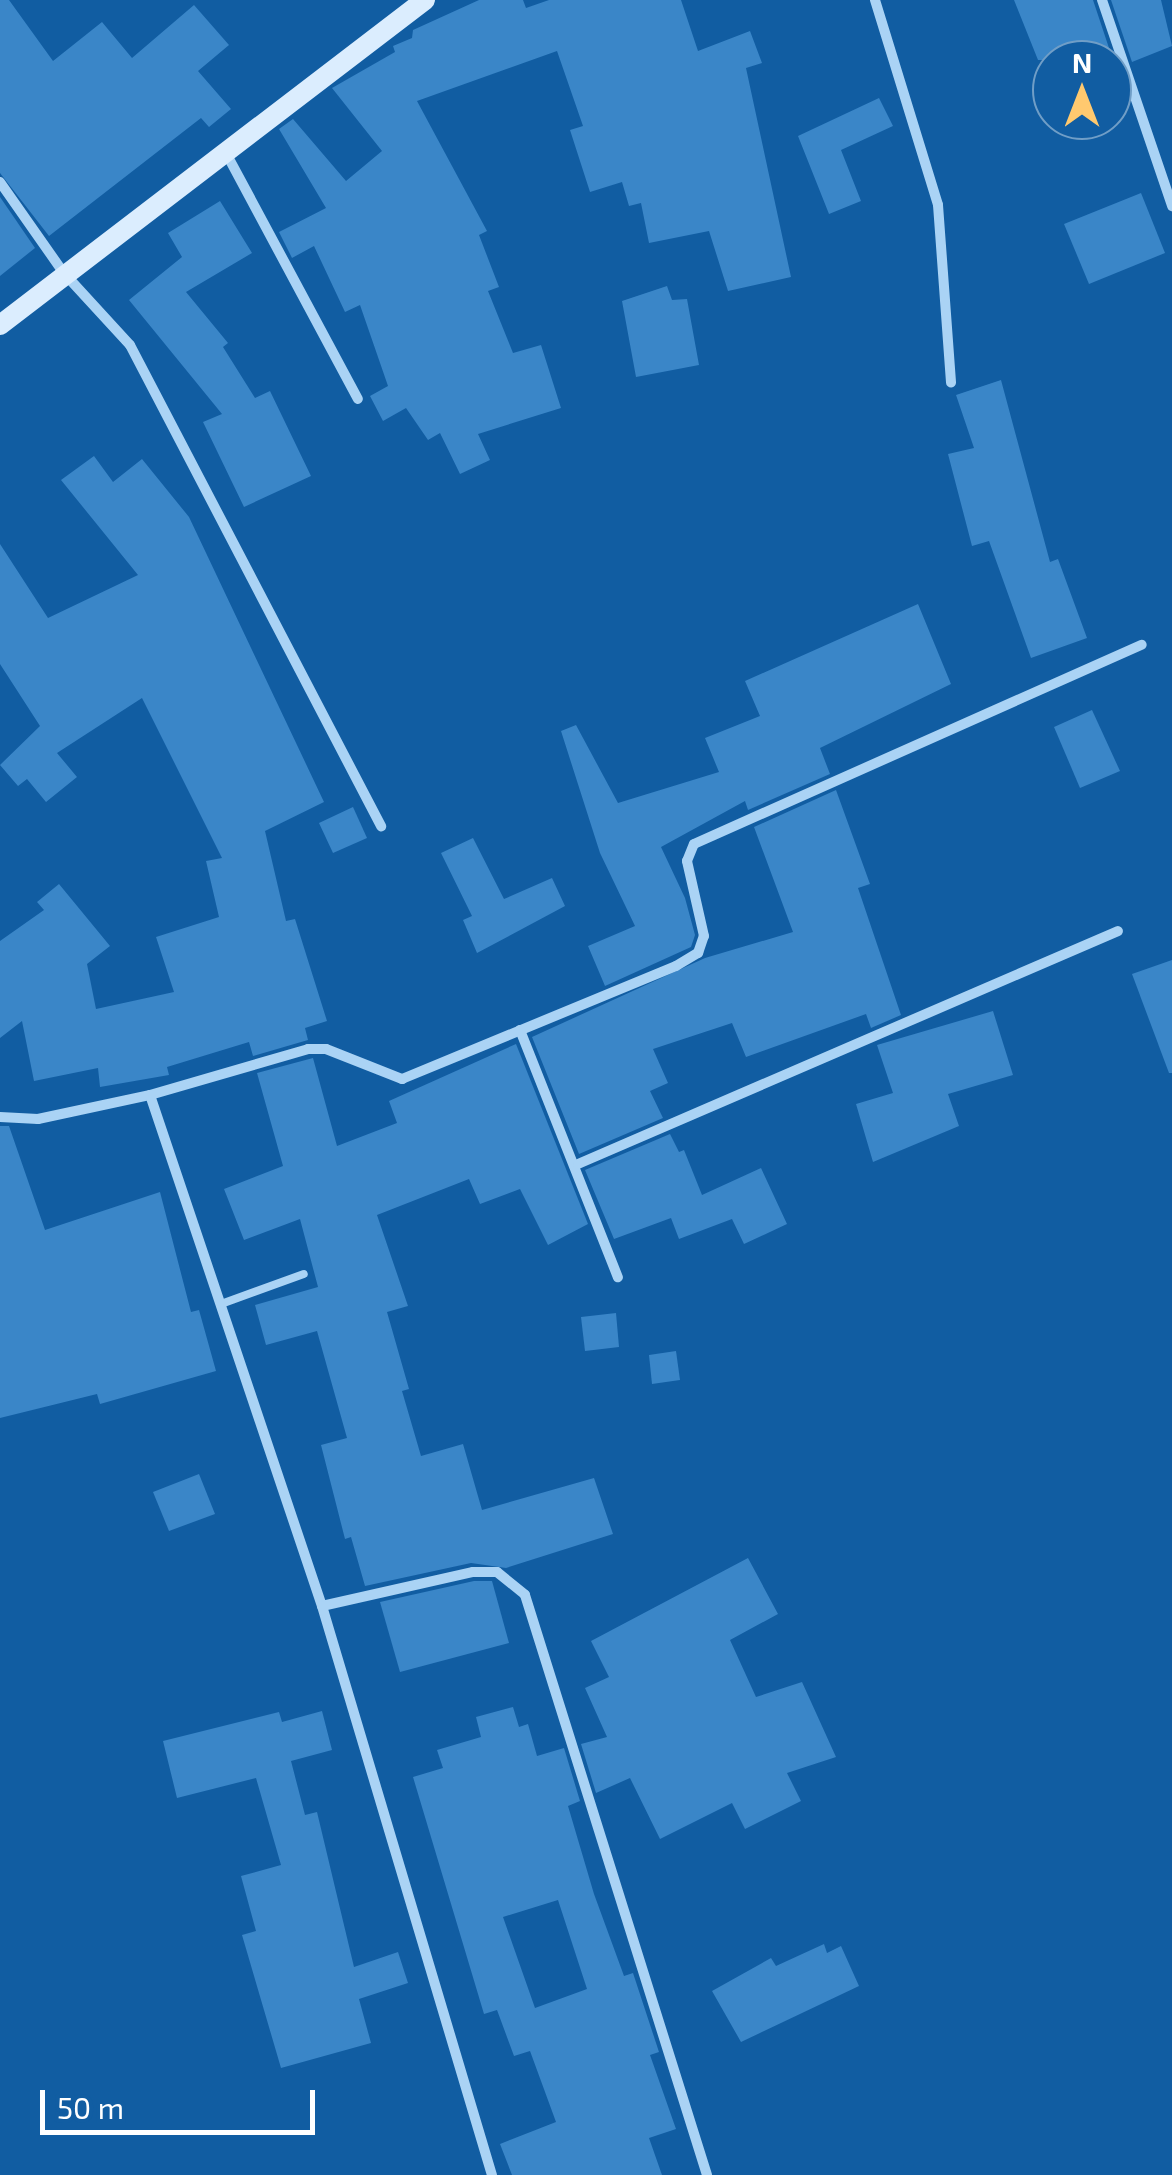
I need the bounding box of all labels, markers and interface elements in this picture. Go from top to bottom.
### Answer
north arrow [1032,40,1132,140]
text: N [1072,45,1092,79]
scale bar [45,2070,320,2132]
text: 50 m [57,2089,124,2125]

